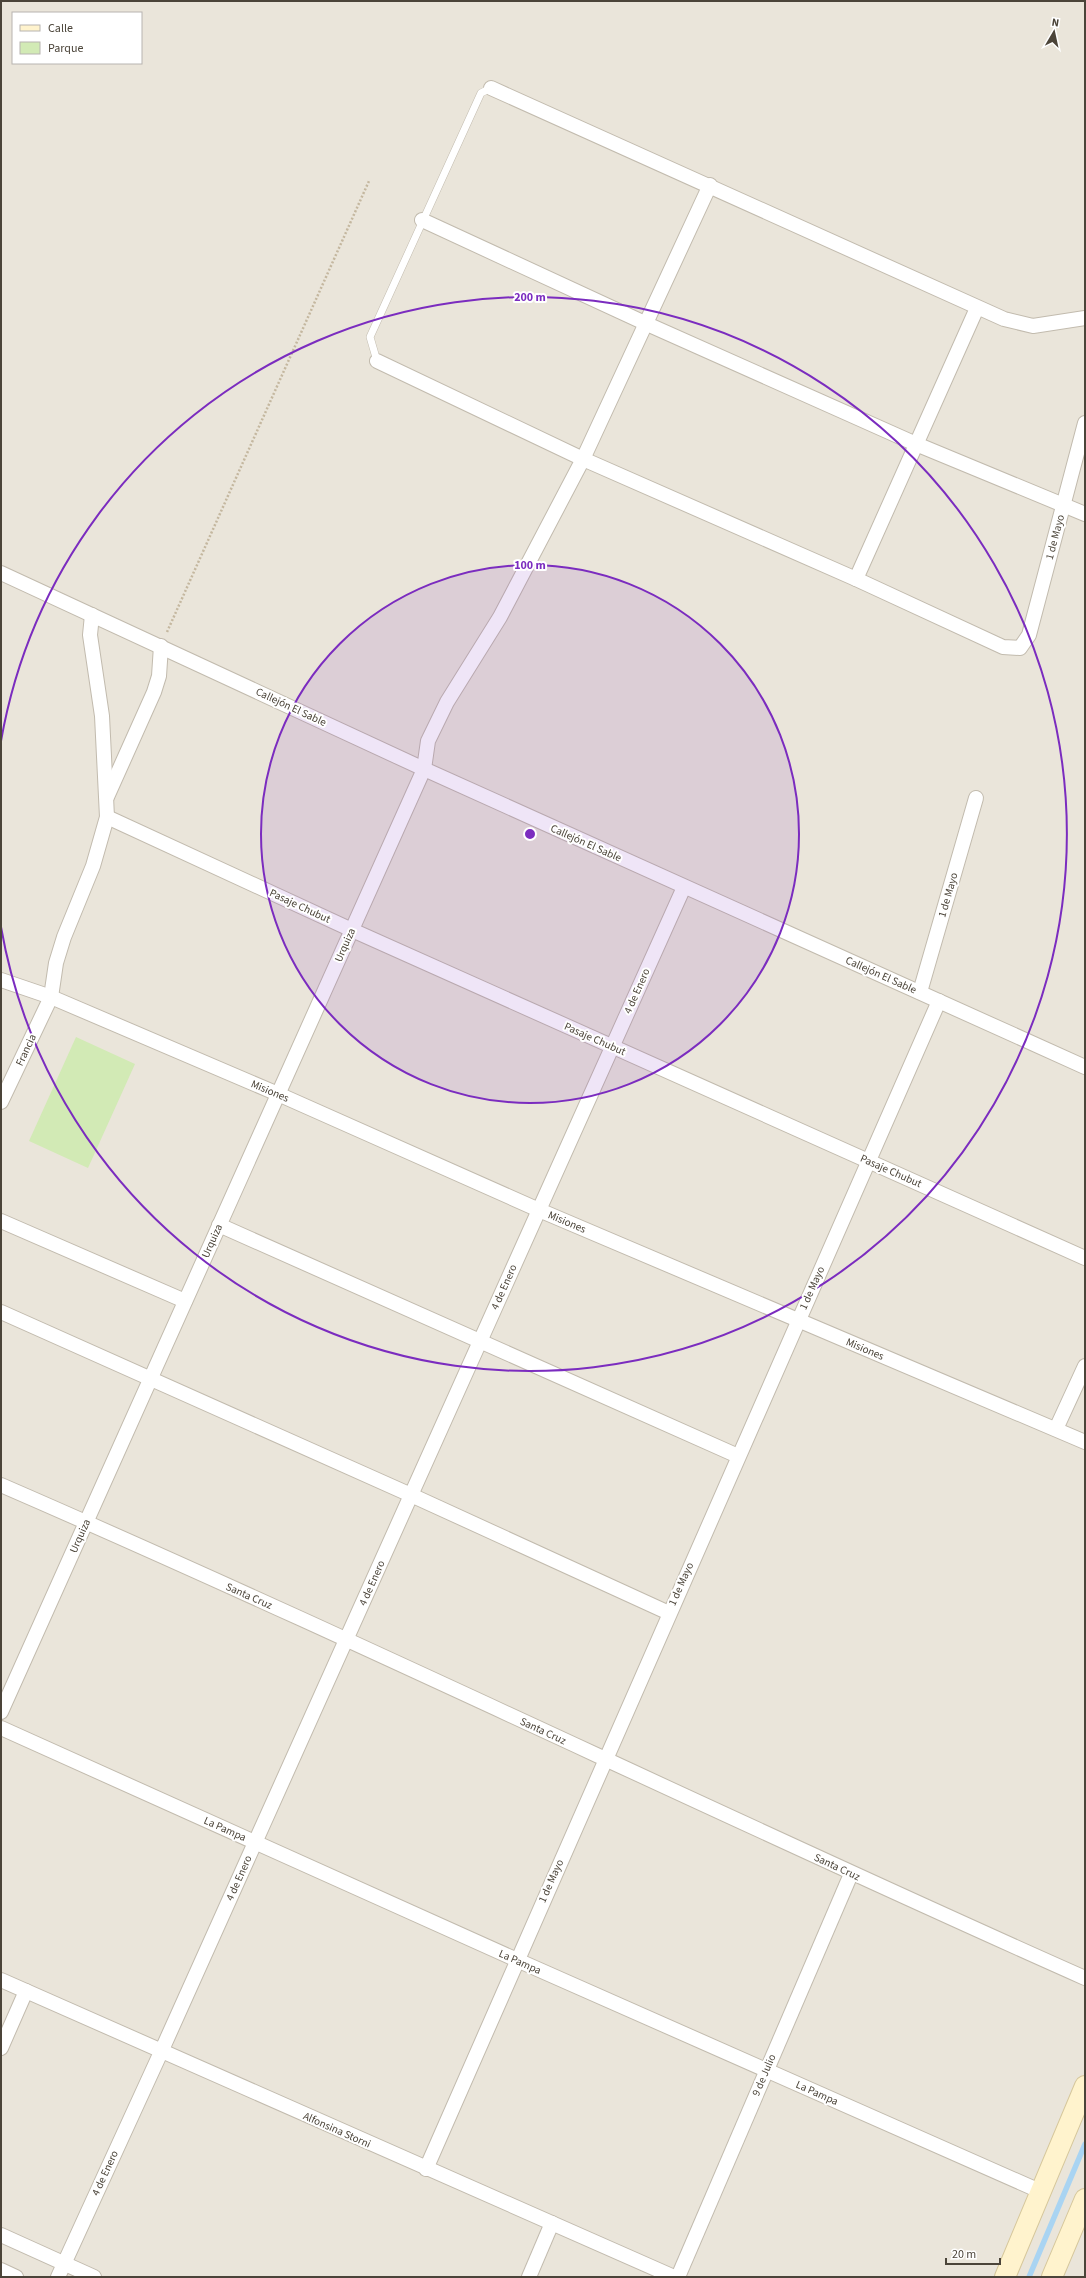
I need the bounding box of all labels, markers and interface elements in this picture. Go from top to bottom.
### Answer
legend [12,12,142,64]
north arrow [1034,12,1074,52]
text: N [1051,15,1060,31]
text: Calle [48,20,73,37]
text: Parque [48,40,84,57]
text: 200 m [514,289,546,306]
street label: 1 de Mayo [1042,513,1068,561]
text: 100 m [514,557,546,574]
street label: Callejón El Sable [253,684,329,730]
street label: Callejón El Sable [548,821,624,866]
centre of rings [523,827,537,841]
street label: 1 de Mayo [934,871,962,919]
street label: Pasaje Chubut [267,885,333,927]
street label: Urquiza [331,926,359,964]
street label: Callejón El Sable [843,953,919,998]
street label: 4 de Enero [620,966,654,1016]
street label: Pasaje Chubut [562,1019,628,1059]
street label: Francia [12,1032,40,1068]
street label: Misiones [249,1076,292,1106]
street label: Pasaje Chubut [858,1151,924,1191]
street label: Misiones [546,1207,589,1237]
street label: Urquiza [198,1222,226,1260]
street label: 4 de Enero [487,1262,521,1312]
street label: 1 de Mayo [796,1264,828,1312]
street label: Misiones [844,1334,887,1364]
street label: Urquiza [66,1517,94,1555]
street label: 4 de Enero [355,1558,389,1608]
street label: 1 de Mayo [665,1560,697,1608]
street label: Santa Cruz [223,1579,275,1613]
street label: Santa Cruz [517,1714,569,1748]
street label: La Pampa [201,1813,249,1845]
street label: Santa Cruz [811,1850,863,1884]
street label: 4 de Enero [222,1853,256,1903]
street label: 1 de Mayo [535,1857,567,1905]
street label: La Pampa [496,1946,544,1978]
street label: 9 de Julio [748,2052,780,2098]
street label: La Pampa [793,2077,841,2109]
street label: Alfonsina Storni [301,2108,373,2152]
street label: 4 de Enero [88,2148,122,2198]
scale bar [946,2240,1000,2266]
text: 20 m [952,2246,976,2263]

